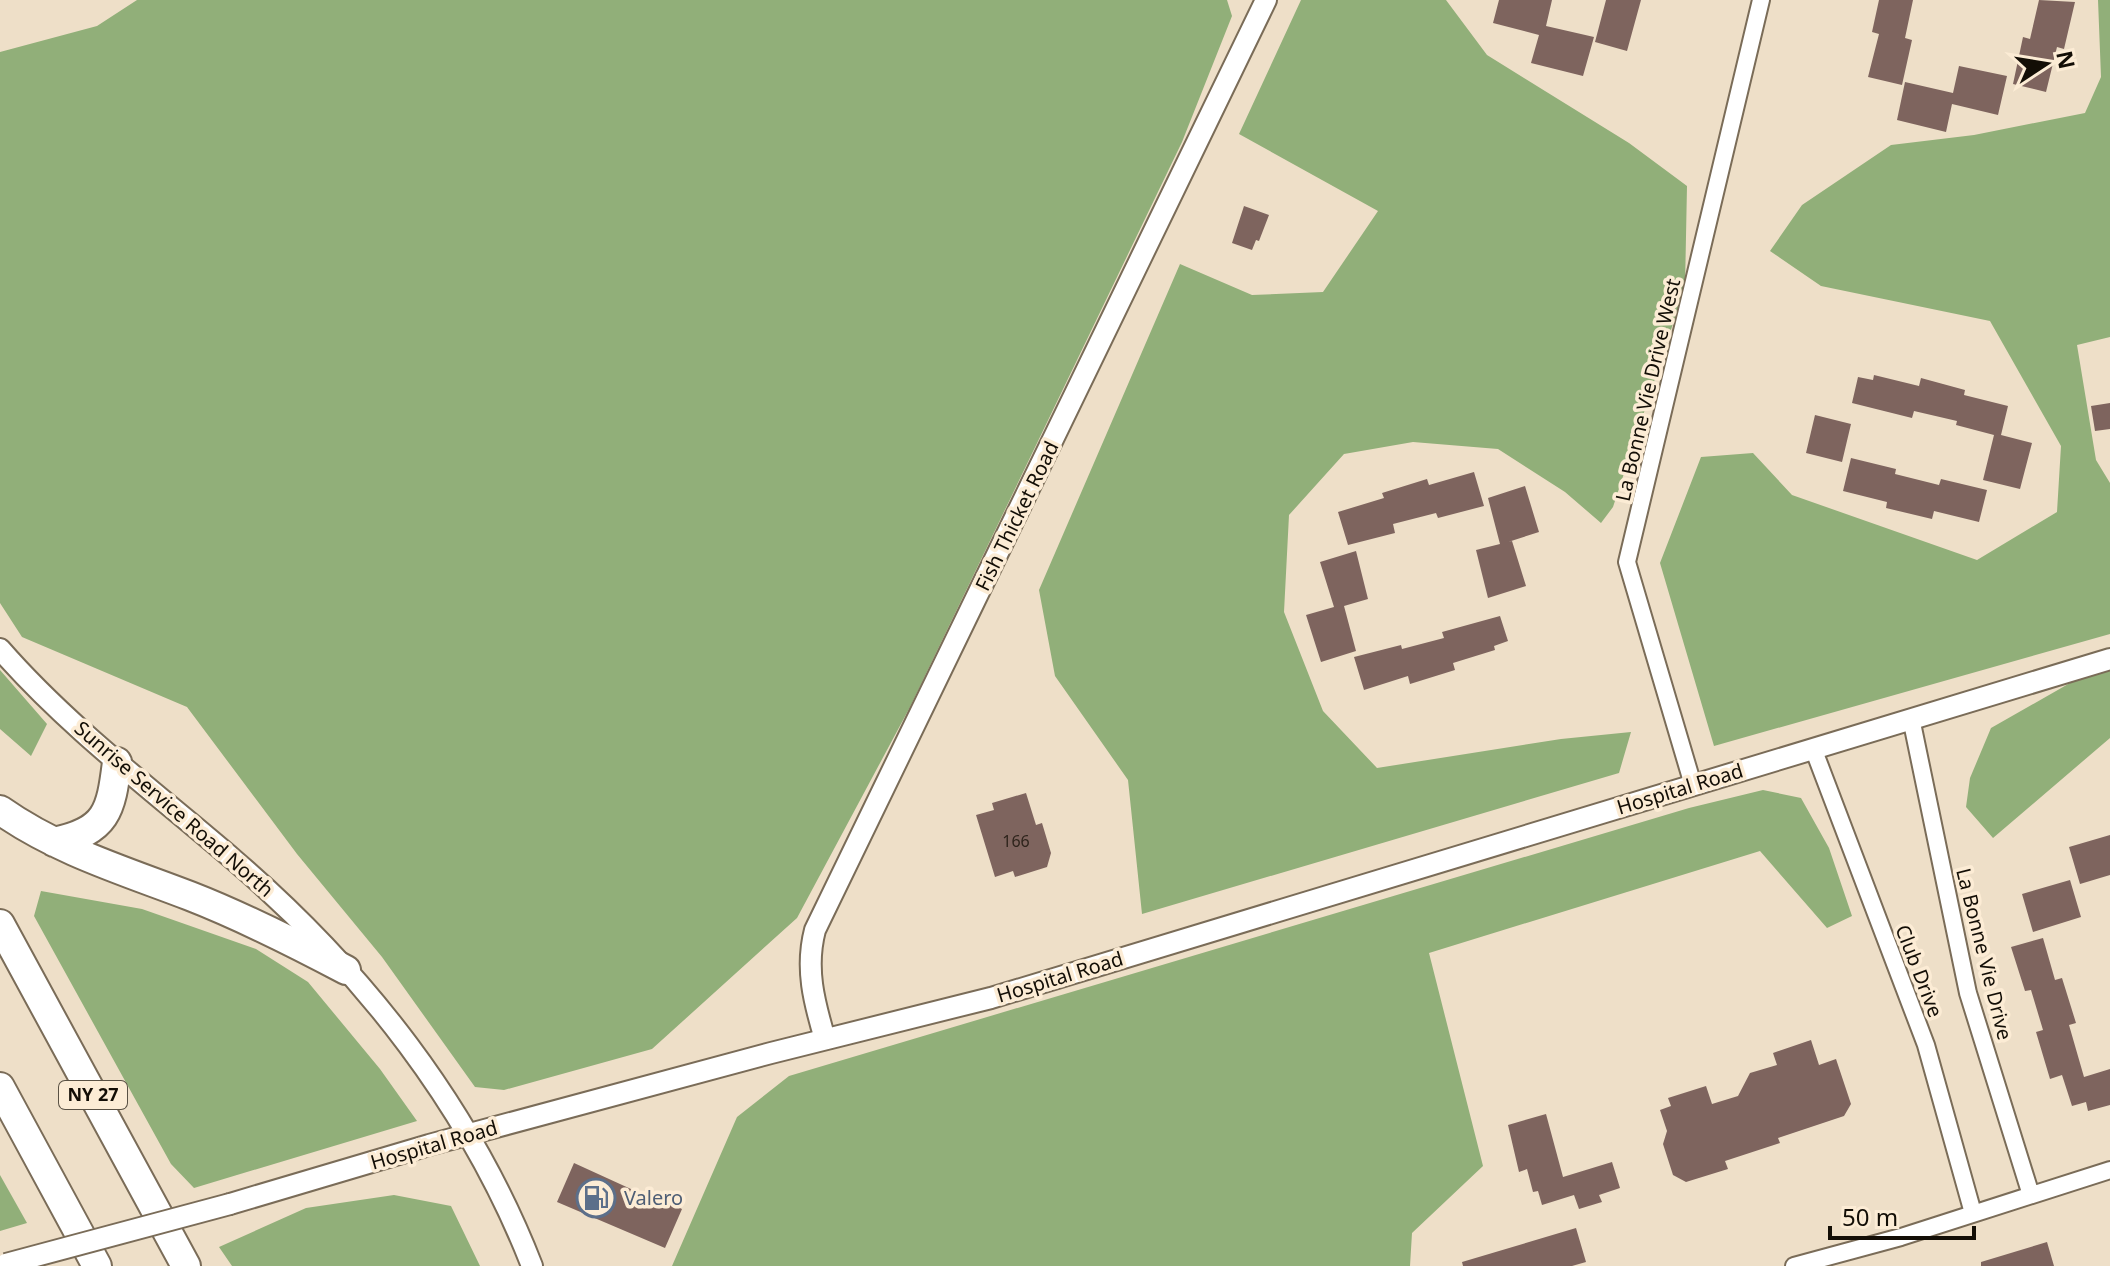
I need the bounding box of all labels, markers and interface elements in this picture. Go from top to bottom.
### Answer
north arrow [2006,24,2086,104]
text: N [2050,48,2083,72]
street label: La Bonne Vie Drive West [1609,276,1686,504]
street label: Fish Thicket Road [969,436,1064,595]
street label: Sunrise Service Road North [69,715,280,903]
street label: Hospital Road [1613,756,1746,821]
house number: 166 [1002,830,1030,852]
street label: La Bonne Vie Drive [1950,865,2019,1043]
street label: Club Drive [1889,921,1949,1021]
street label: Hospital Road [993,944,1126,1009]
road number: NY 27 [59,1081,127,1109]
street label: Hospital Road [367,1114,500,1176]
fuel station icon: Valero [575,1177,617,1219]
place label: Valero [624,1184,683,1211]
scale bar [1830,1190,1974,1240]
text: 50 m [1842,1200,1898,1233]

